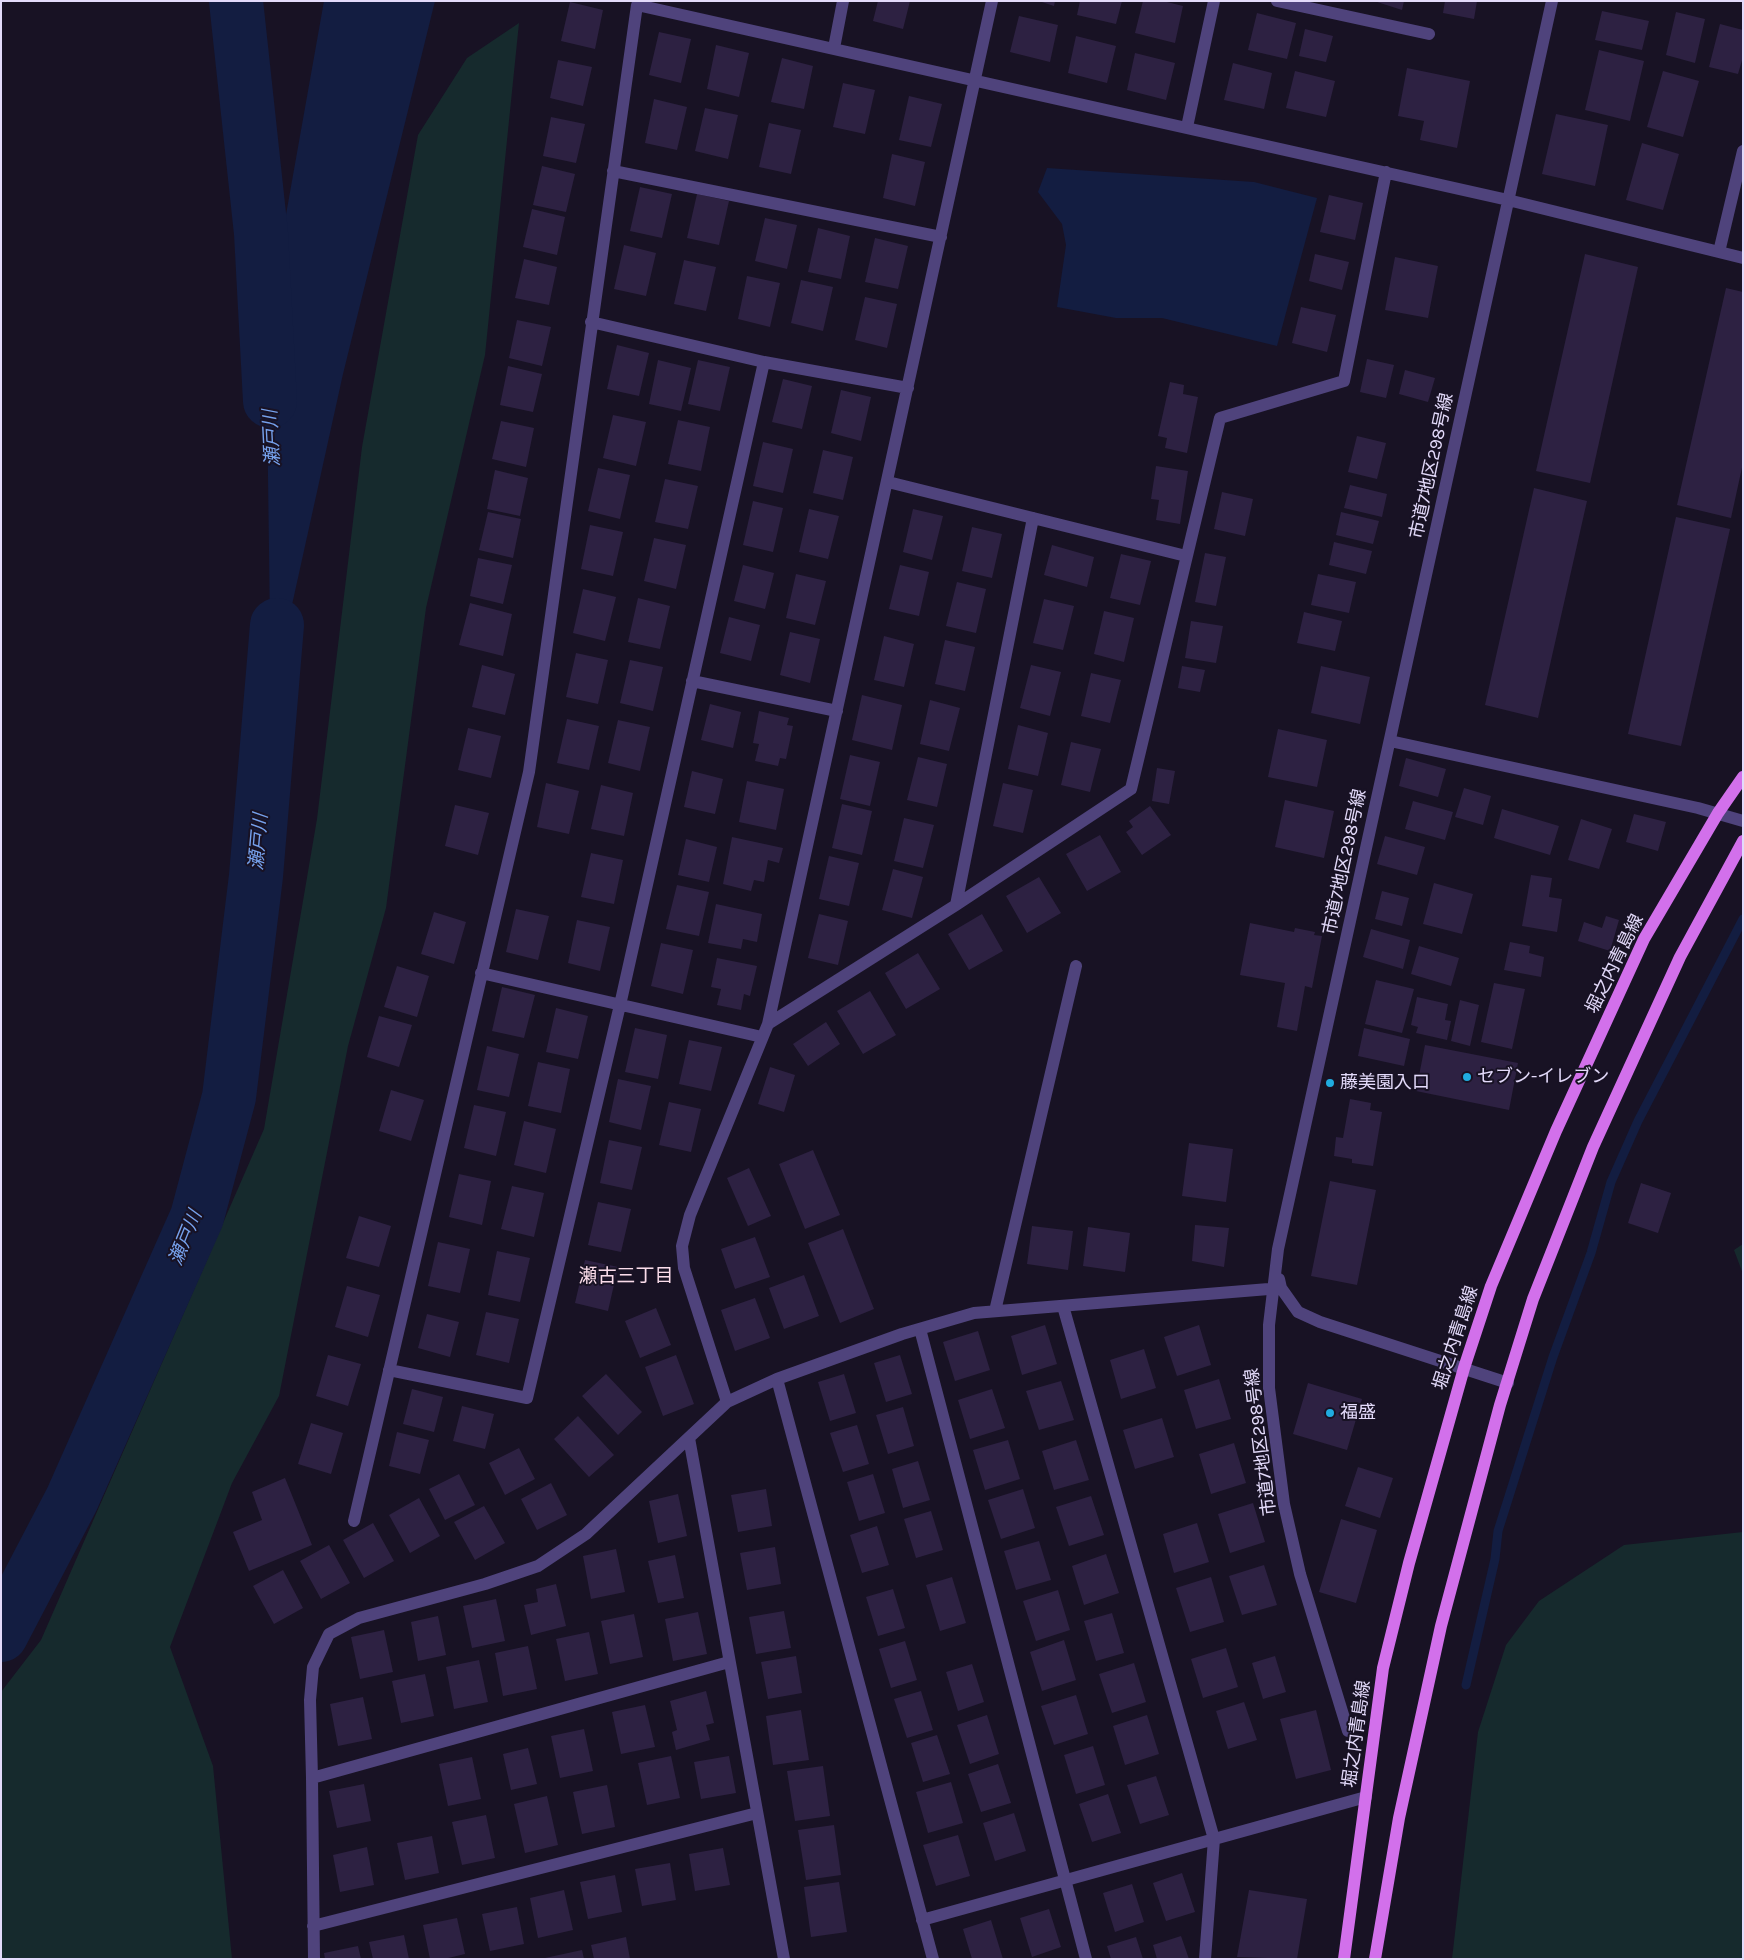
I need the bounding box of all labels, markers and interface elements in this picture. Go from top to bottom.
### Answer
street label: 市道7地区298号線 [1406,391,1458,541]
water label: 瀬戸川 [259,409,285,467]
street label: 市道7地区298号線 [1319,787,1371,937]
water label: 瀬戸川 [245,813,273,871]
street label: 堀之内青島線 [1582,911,1648,1017]
place label: セブン-イレブン [1477,1066,1609,1088]
marker: セブン-イレブン [1461,1071,1473,1083]
place label: 藤美園入口 [1340,1072,1430,1094]
marker: 藤美園入口 [1324,1077,1336,1089]
water label: 瀬戸川 [165,1207,207,1269]
district label: 瀬古三丁目 [579,1266,673,1288]
street label: 堀之内青島線 [1429,1283,1483,1393]
street label: 市道7地区298号線 [1241,1367,1281,1517]
place label: 福盛 [1340,1402,1376,1424]
marker: 福盛 [1324,1407,1336,1419]
street label: 堀之内青島線 [1339,1679,1375,1789]

